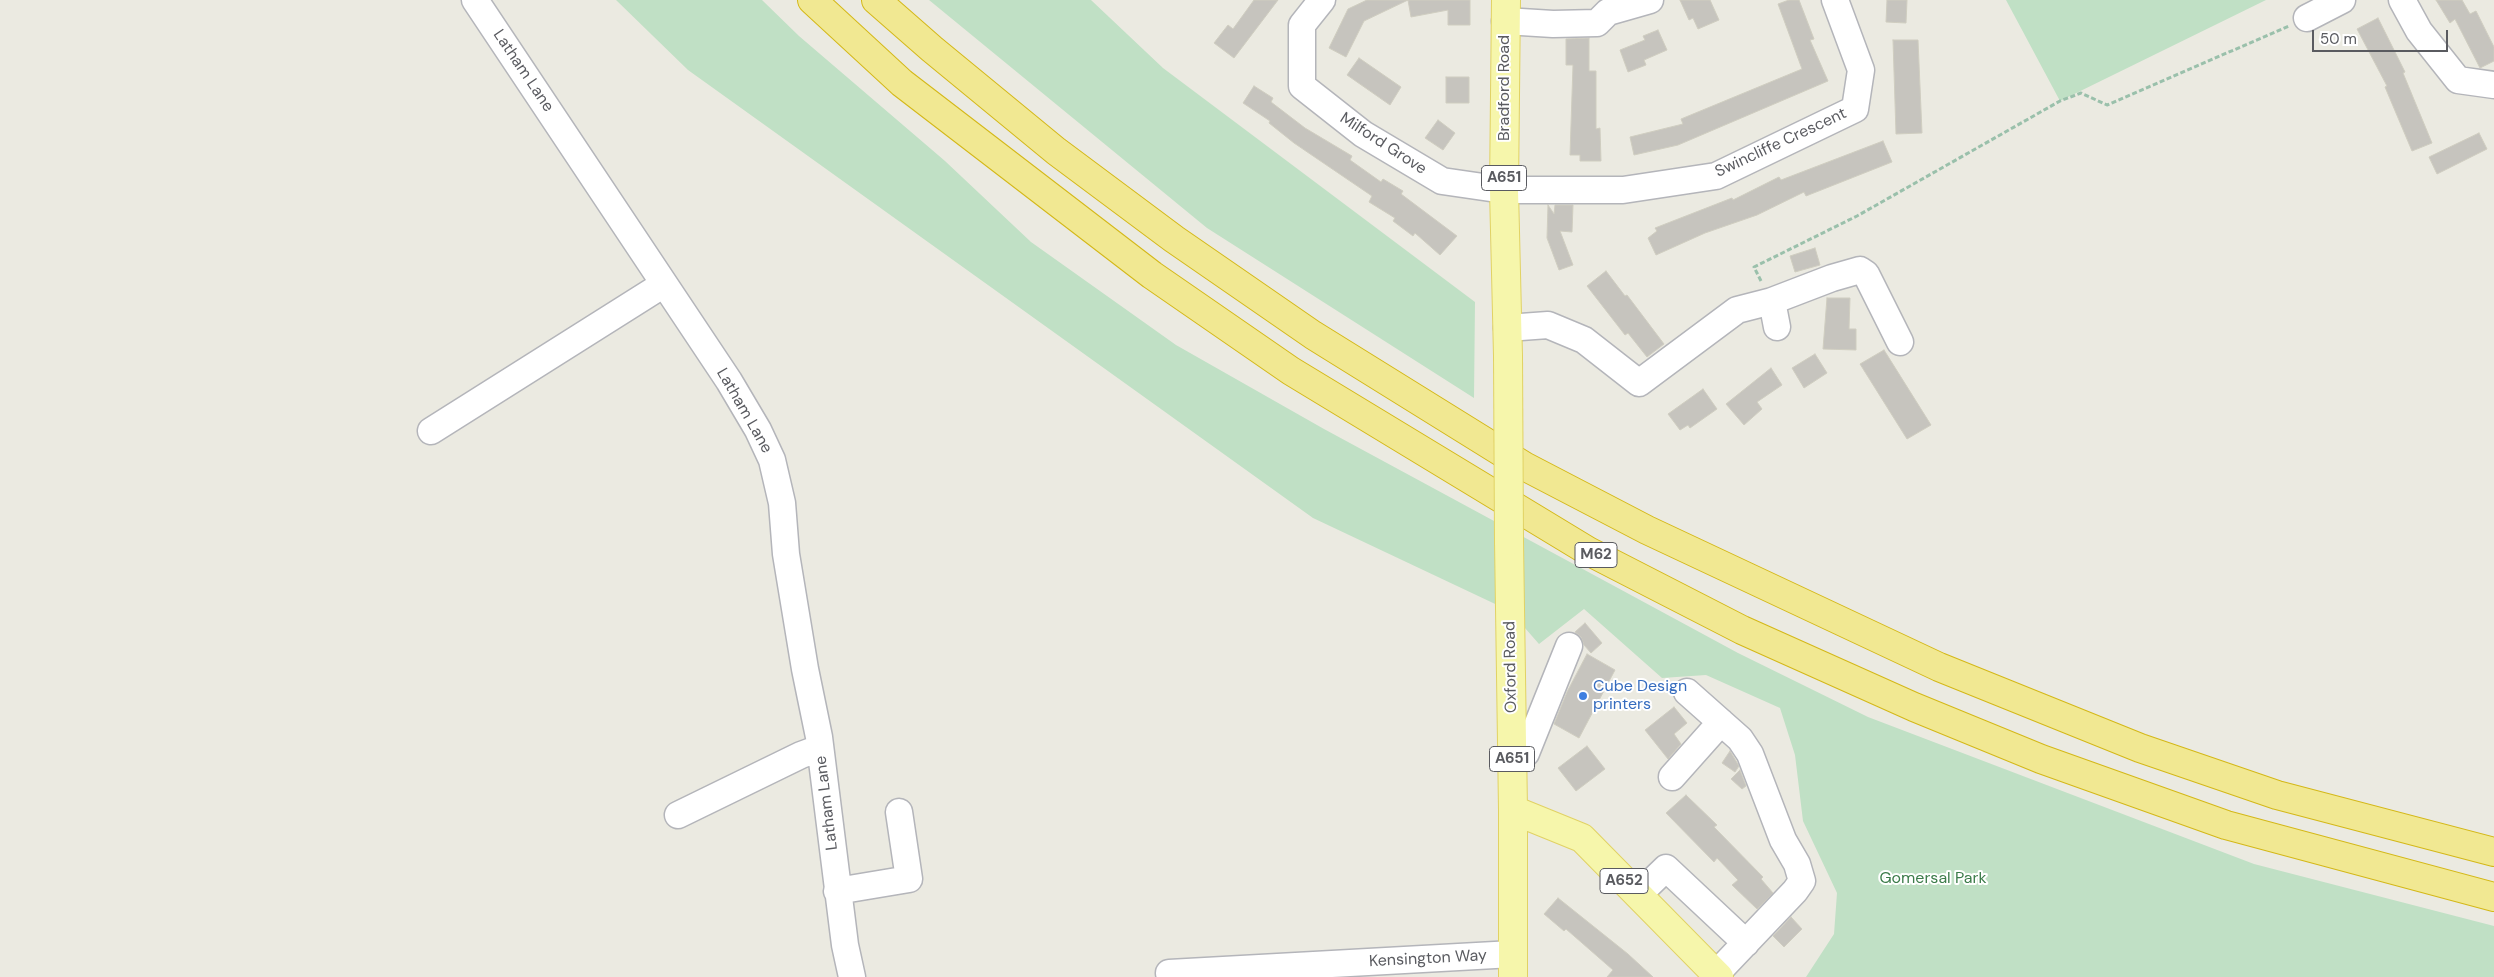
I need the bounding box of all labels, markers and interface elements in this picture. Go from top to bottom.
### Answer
scale bar [2314,20,2450,52]
street label: Latham Lane [488,26,558,116]
text: 50 m [2320,29,2357,49]
street label: Bradford Road [1495,35,1515,141]
street label: Swincliffe Crescent [1712,104,1850,182]
street label: Milford Grove [1336,109,1430,179]
road number: A651 [1482,166,1526,190]
street label: Latham Lane [712,365,776,457]
road number: M62 [1575,542,1617,568]
street label: Oxford Road [1501,621,1521,713]
place label: Cube Design printers [1593,677,1687,715]
marker: Cube Design printers [1577,690,1589,702]
road number: A651 [1490,746,1534,772]
street label: Latham Lane [812,755,842,851]
road number: A652 [1600,868,1648,894]
park label: Gomersal Park [1879,869,1987,889]
street label: Kensington Way [1369,946,1487,972]

